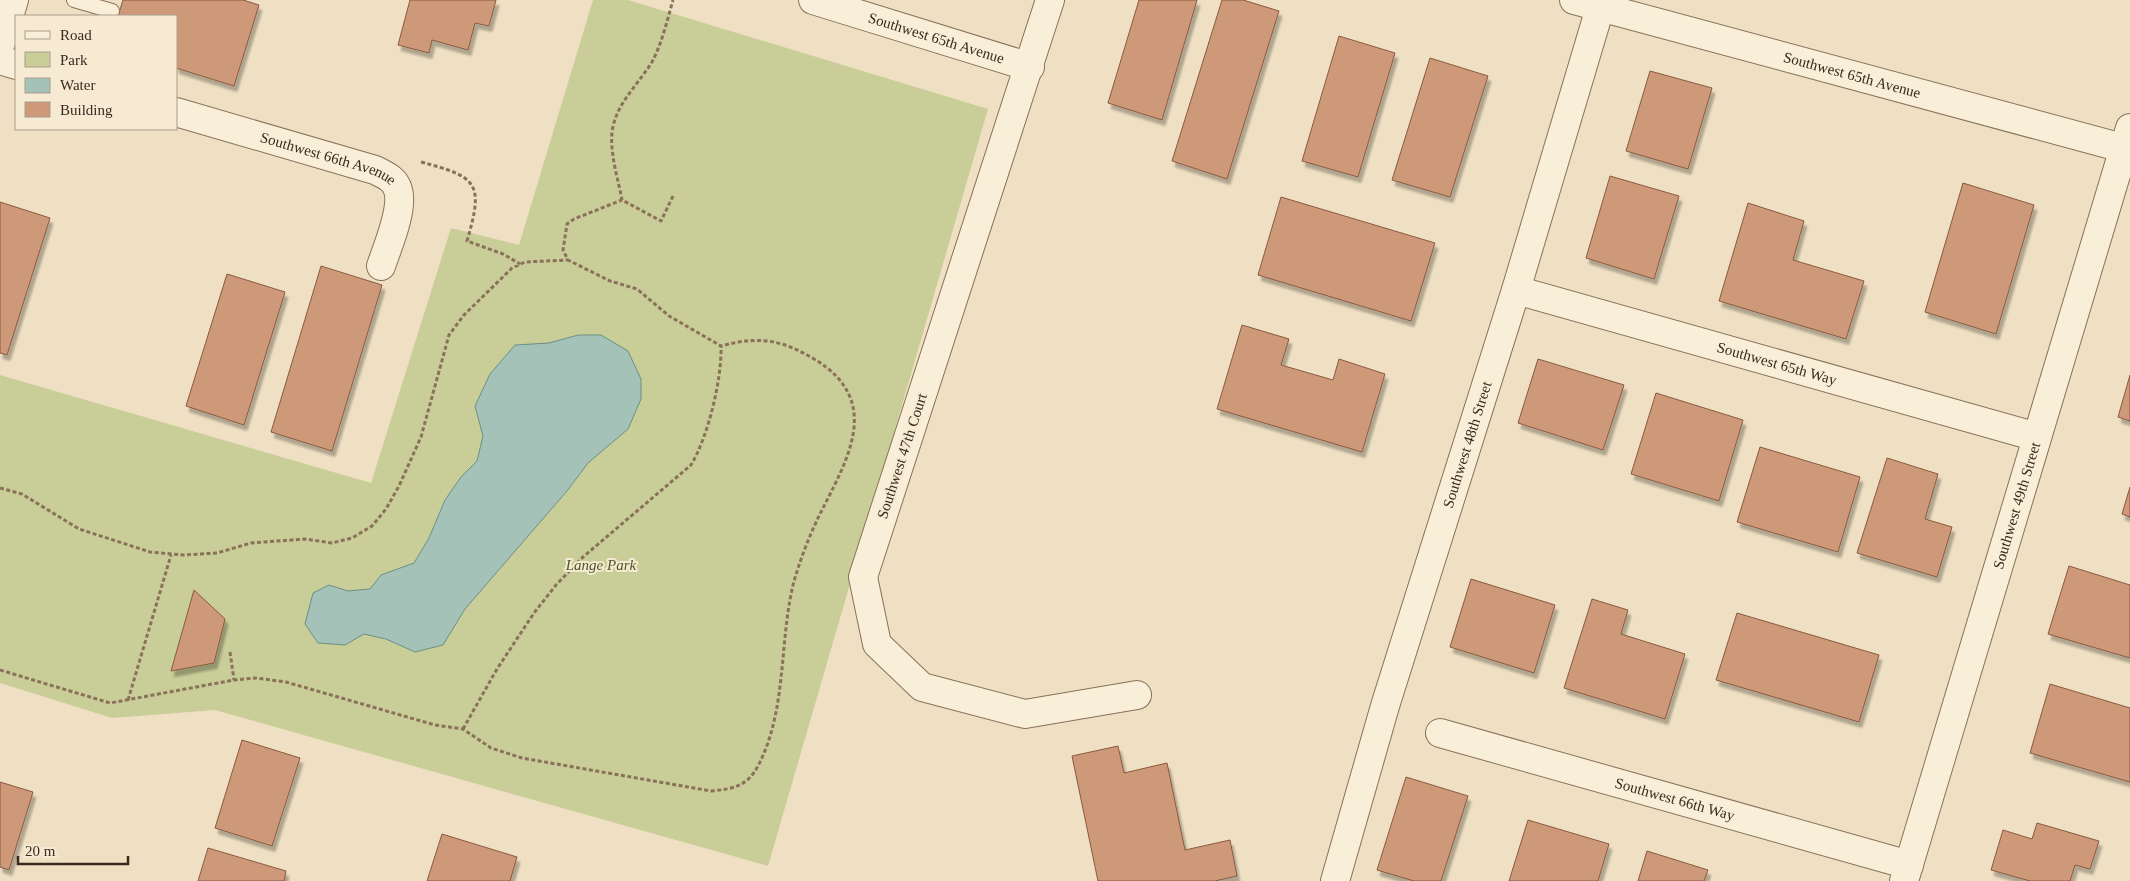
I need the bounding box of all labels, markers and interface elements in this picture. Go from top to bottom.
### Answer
street label: Southwest 65th Avenue [866,10,1007,67]
legend [15,15,178,130]
text: Road [60,27,92,43]
street label: Southwest 65th Avenue [1782,49,1923,101]
text: Park [60,52,88,68]
text: Water [60,77,95,93]
text: Building [60,102,113,118]
street label: Southwest 66th Avenue [258,129,400,188]
street label: Southwest 65th Way [1715,339,1839,388]
street label: Southwest 48th Street [1440,379,1495,510]
street label: Southwest 47th Court [874,391,930,521]
street label: Southwest 49th Street [1990,439,2044,571]
park label: Lange Park [565,557,637,573]
street label: Southwest 66th Way [1613,775,1737,824]
scale bar [18,834,128,866]
text: 20 m [25,843,56,859]

